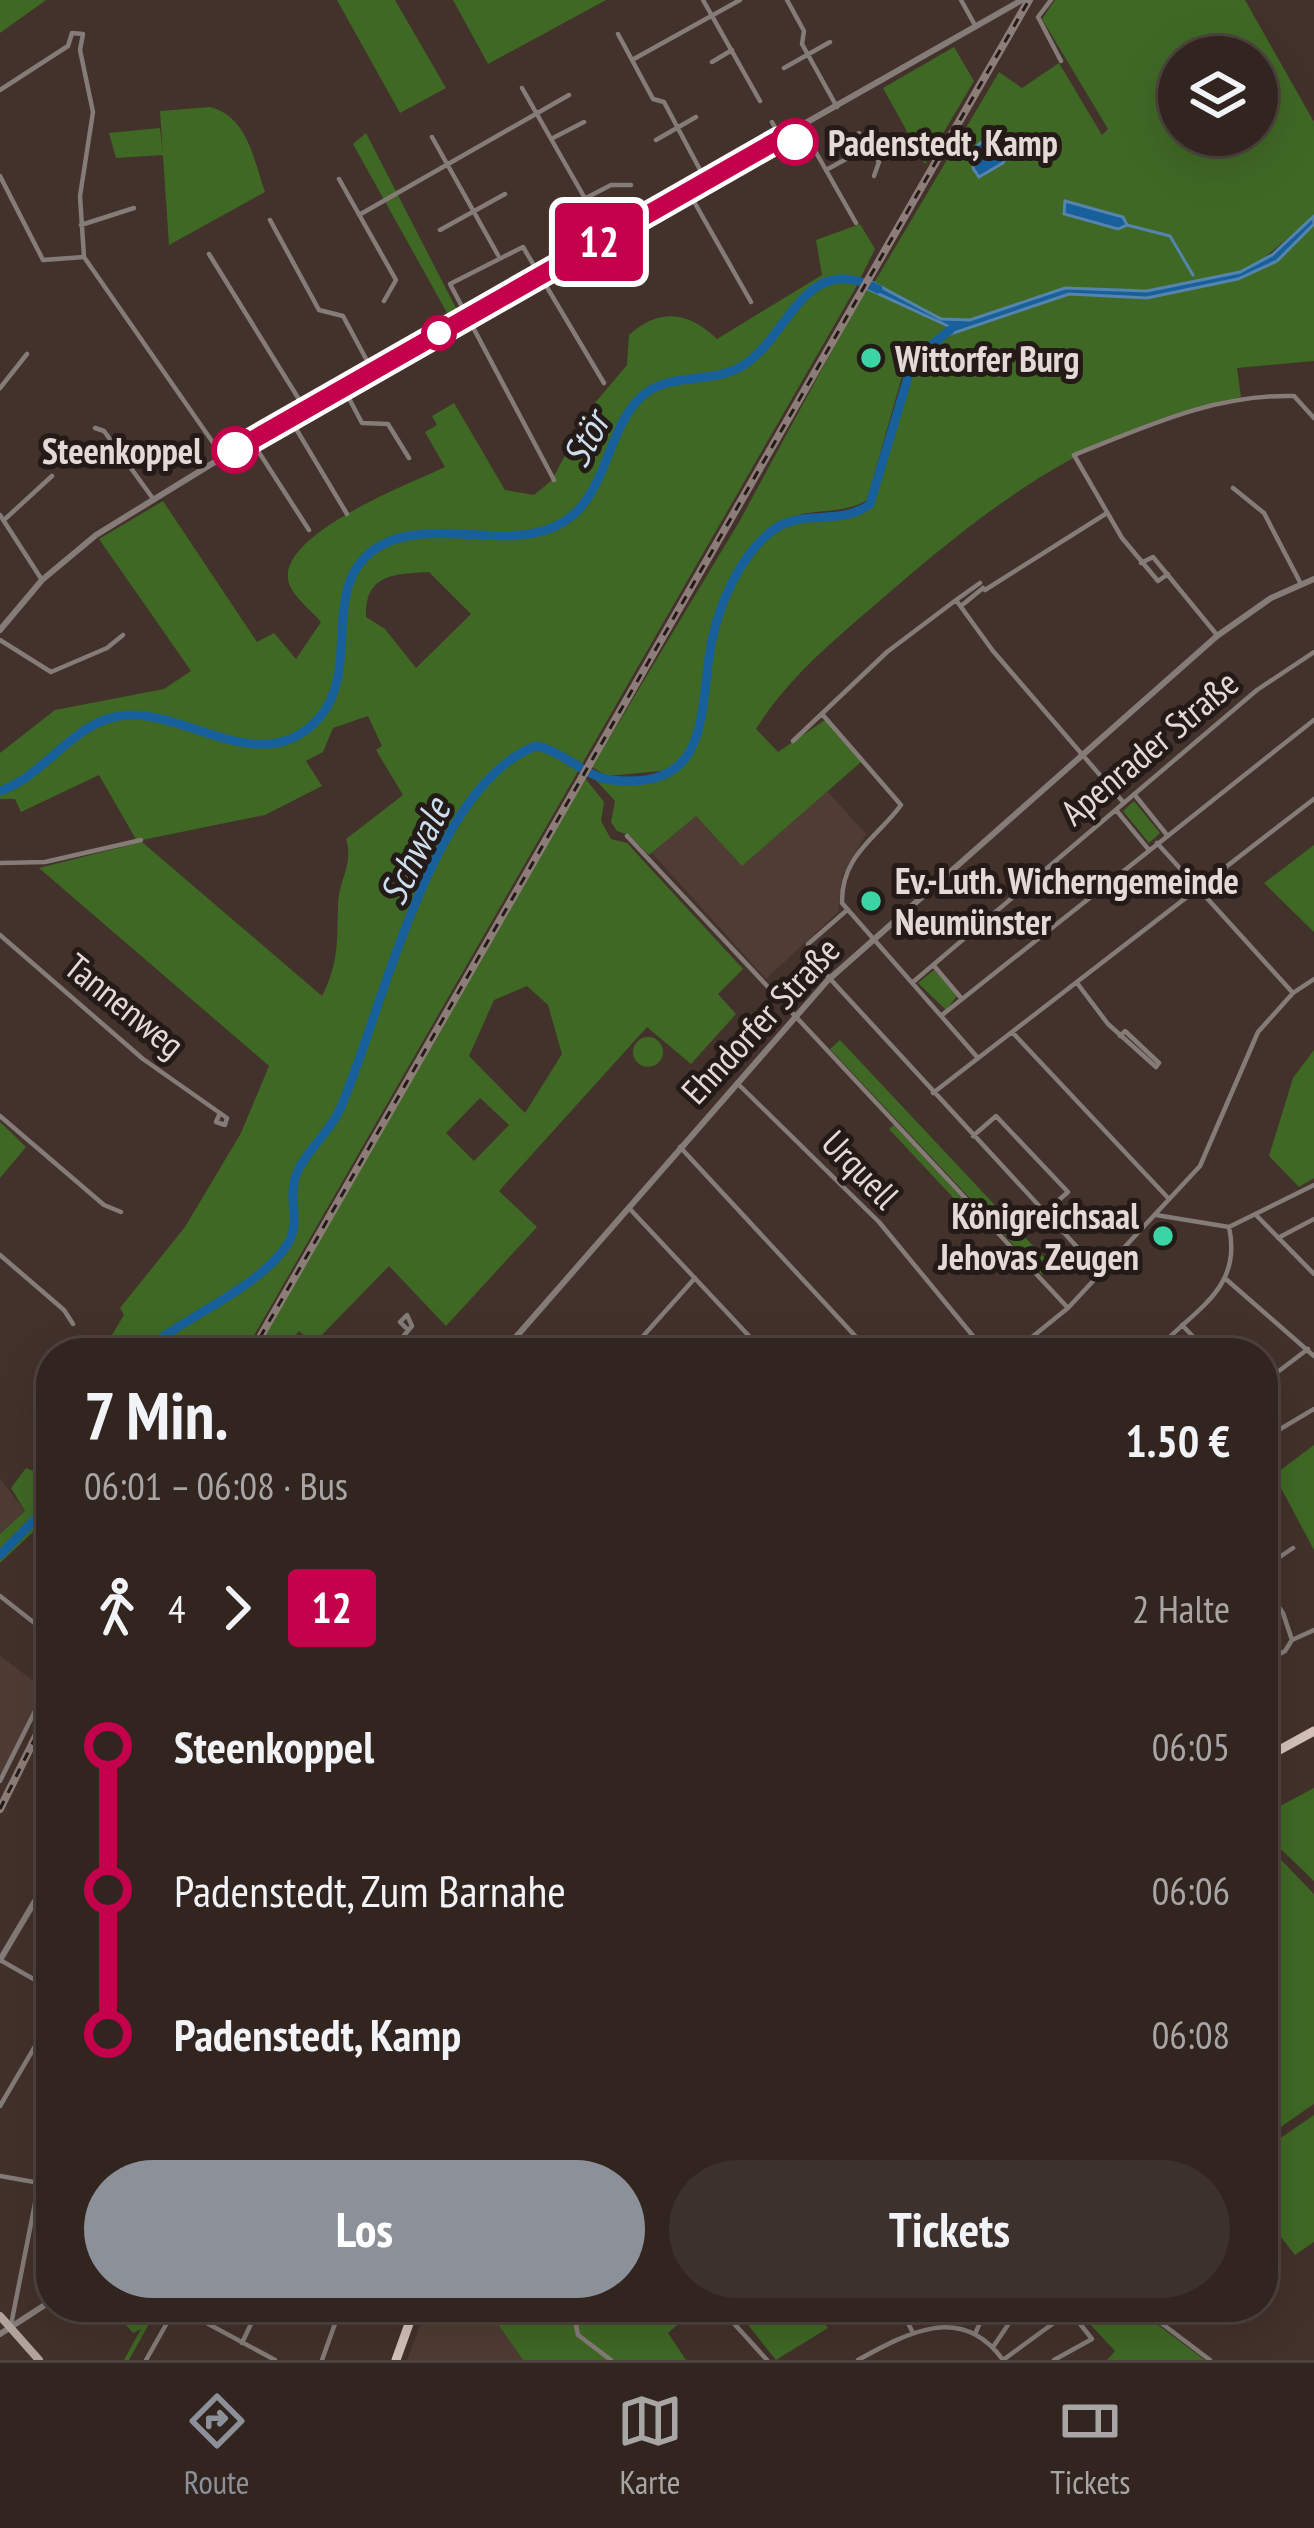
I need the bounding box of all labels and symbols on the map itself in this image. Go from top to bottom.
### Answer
place label: Padenstedt, Kamp [828,119,1058,166]
marker: Padenstedt, Kamp [773,120,817,164]
line badge: 12 [545,203,653,281]
unlabelled marker [423,317,455,349]
place label: Wittorfer Burg [894,335,1079,382]
marker: Wittorfer Burg [858,345,884,371]
water label: Stör [550,398,623,475]
place label: Steenkoppel [42,427,202,474]
marker: Steenkoppel [213,428,257,472]
street label: Apenrader Straße [1051,659,1247,835]
water label: Schwale [367,787,463,912]
place label: Ev.-Luth. Wicherngemeinde Neumünster [895,857,1239,945]
marker: Ev.-Luth. Wicherngemeinde Neumünster [858,888,884,914]
street label: Ehndorfer Straße [671,927,849,1113]
street label: Tannenweg [56,942,194,1068]
street label: Urquell [812,1120,910,1219]
place label: Königreichsaal Jehovas Zeugen [937,1192,1139,1280]
marker: Königreichsaal Jehovas Zeugen [1150,1223,1176,1249]

